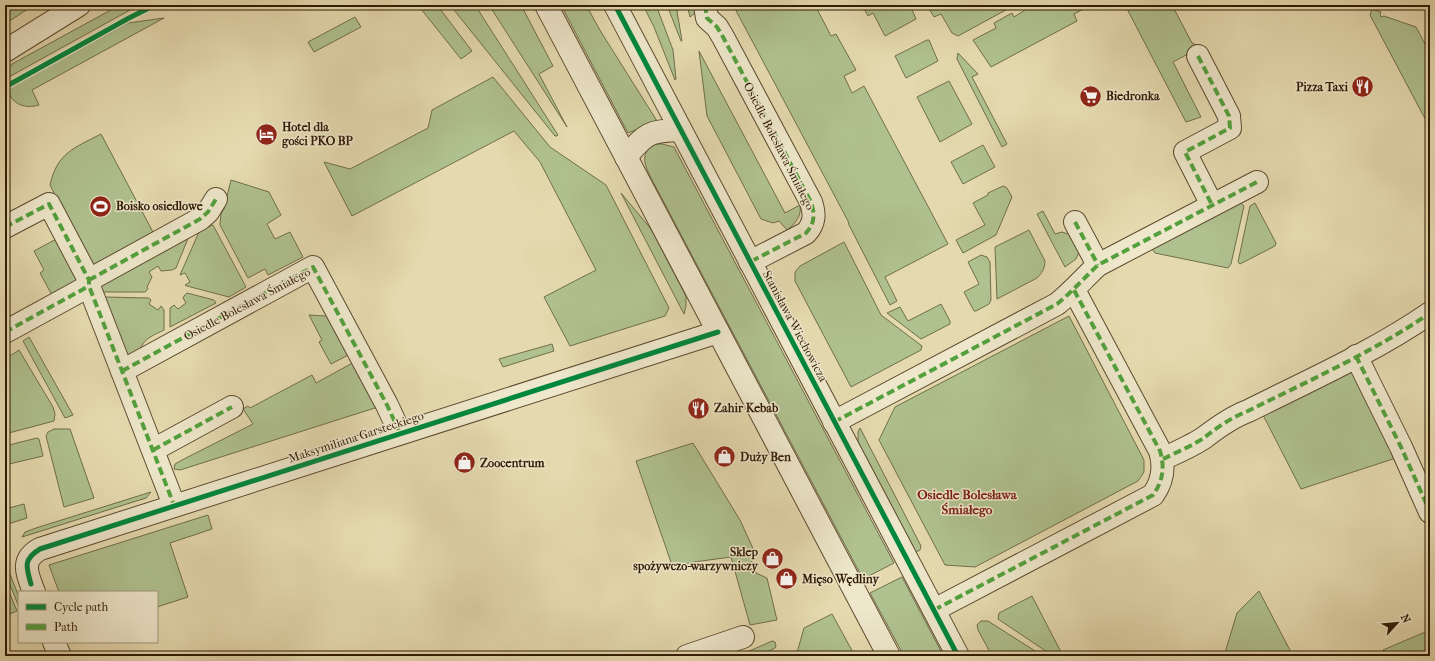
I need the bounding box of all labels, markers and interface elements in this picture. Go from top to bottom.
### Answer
restaurant icon: Pizza Taxi [1350,74,1376,100]
street label: Osiedle Bolesława Śmiałego [741,79,818,212]
place label: Pizza Taxi [1296,80,1348,94]
supermarket icon: Biedronka [1078,83,1104,109]
place label: Biedronka [1106,89,1160,103]
place label: Hotel dla gości PKO BP [282,120,354,149]
hotel icon: Hotel dla gości PKO BP [254,121,280,147]
sports icon: Boisko osiedlowe [87,193,113,219]
place label: Boisko osiedlowe [116,199,203,213]
street label: Osiedle Bolesława Śmiałego [181,264,313,343]
street label: Stanisława Wiechowicza [760,268,830,384]
restaurant icon: Zahir Kebab [686,395,712,421]
place label: Zahir Kebab [714,401,779,415]
street label: Maksymiliana Garsteckiego [287,408,425,466]
shop icon: Duży Ben [712,444,738,470]
shop icon: Zoocentrum [452,450,478,476]
place label: Duży Ben [740,450,792,465]
place label: Zoocentrum [480,456,546,470]
district label: Osiedle Bolesława Śmiałego [917,487,1018,518]
place label: Sklep spożywczo-warzywniczy [633,545,759,574]
shop icon: Sklep spożywczo-warzywniczy [760,546,786,572]
shop icon: Mięso Wędliny [774,566,800,592]
place label: Mięso Wędliny [801,572,879,587]
legend [18,591,158,643]
text: Cycle path [54,600,109,614]
north arrow [1377,603,1417,643]
text: N [1398,612,1413,626]
text: Path [54,620,78,634]

